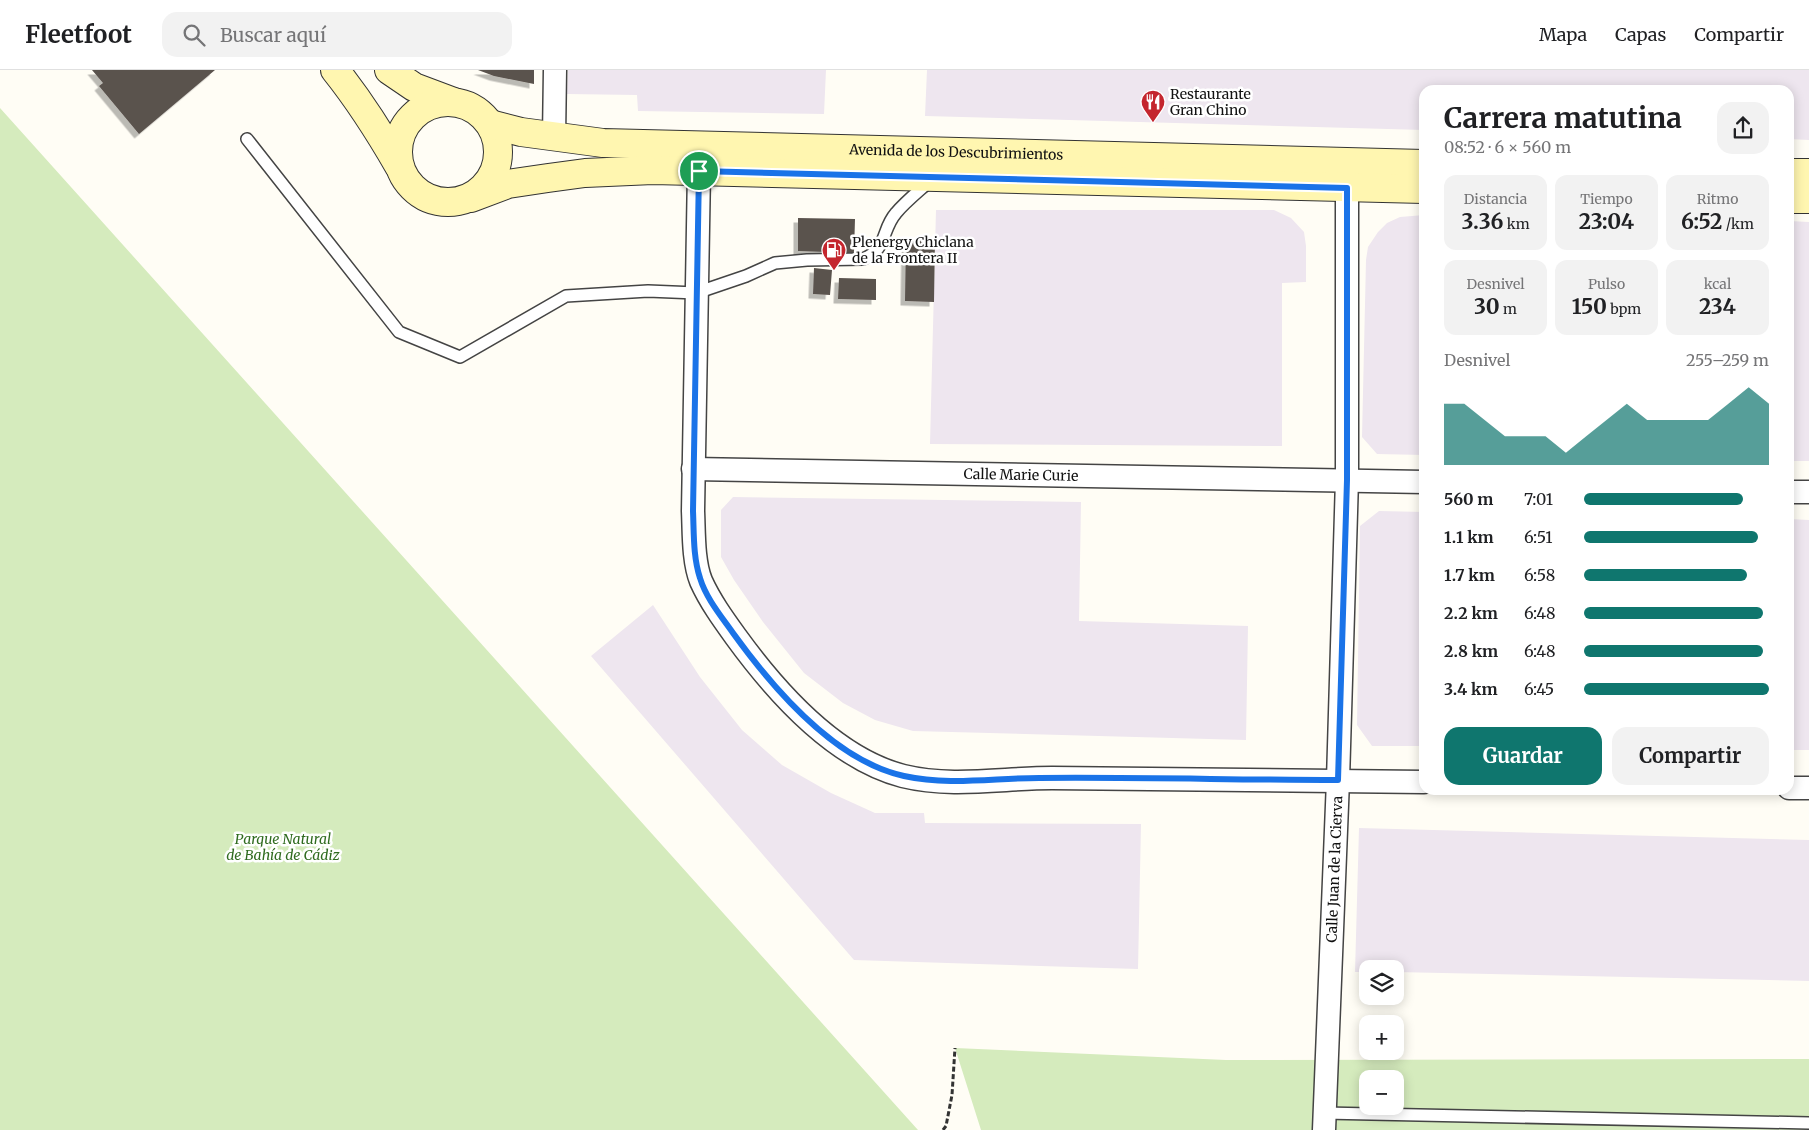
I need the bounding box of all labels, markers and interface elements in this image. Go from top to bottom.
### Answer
search box [162,12,512,57]
text: Fleetfoot [25,19,132,50]
icon: search [180,21,208,49]
text: Buscar aquí [220,23,326,47]
text: Mapa [1539,23,1587,46]
text: Capas [1615,23,1666,46]
text: Compartir [1694,23,1784,46]
place label: Restaurante Gran Chino [1170,85,1251,119]
restaurant icon: Restaurante Gran Chino [1140,89,1166,123]
text: Carrera matutina [1444,100,1682,136]
button: share [1717,102,1769,154]
text: 08:52 · 6 × 560 m [1444,137,1571,157]
street label: Avenida de los Descubrimientos [848,140,1064,164]
pin [678,150,720,192]
icon: arrive [685,157,713,185]
text: Distancia [1464,190,1527,208]
text: Tiempo [1580,190,1633,208]
text: Ritmo [1697,190,1738,208]
text: 3.36 [1461,208,1504,235]
text: 23:04 [1579,208,1634,235]
text: 6:52 [1681,208,1722,235]
text: km [1504,215,1530,233]
text: /km [1722,215,1754,233]
place label: Plenergy Chiclana de la Frontera II [852,233,974,267]
fuel station icon: Plenergy Chiclana de la Frontera II [821,237,847,271]
text: Desnivel [1466,275,1525,293]
text: Pulso [1588,275,1625,293]
text: kcal [1704,275,1731,293]
text: 30 [1474,293,1500,320]
text: 150 [1572,293,1607,320]
text: 234 [1699,293,1736,320]
text: m [1500,300,1517,318]
text: bpm [1607,300,1641,318]
text: Desnivel [1444,350,1510,370]
text: 255–259 m [1686,350,1769,370]
street label: Calle Marie Curie [963,465,1079,485]
text: 560 m [1444,489,1493,509]
text: 7:01 [1524,489,1553,509]
text: 1.1 km [1444,527,1494,547]
text: 6:51 [1524,527,1552,547]
text: 1.7 km [1444,565,1495,585]
text: 6:58 [1524,565,1555,585]
text: 2.2 km [1444,603,1498,623]
text: 6:48 [1524,603,1556,623]
text: 2.8 km [1444,641,1498,661]
text: 6:48 [1524,641,1556,661]
text: 3.4 km [1444,679,1498,699]
text: 6:45 [1524,679,1554,699]
button: Guardar [1444,727,1602,785]
button: Compartir [1612,727,1769,785]
street label: Calle Juan de la Cierva [1323,795,1346,943]
park label: Parque Natural de Bahía de Cádiz [226,830,341,864]
map controls [1359,960,1404,1115]
button: layers [1359,960,1404,1005]
button: + [1359,1015,1404,1060]
button: − [1359,1070,1404,1115]

